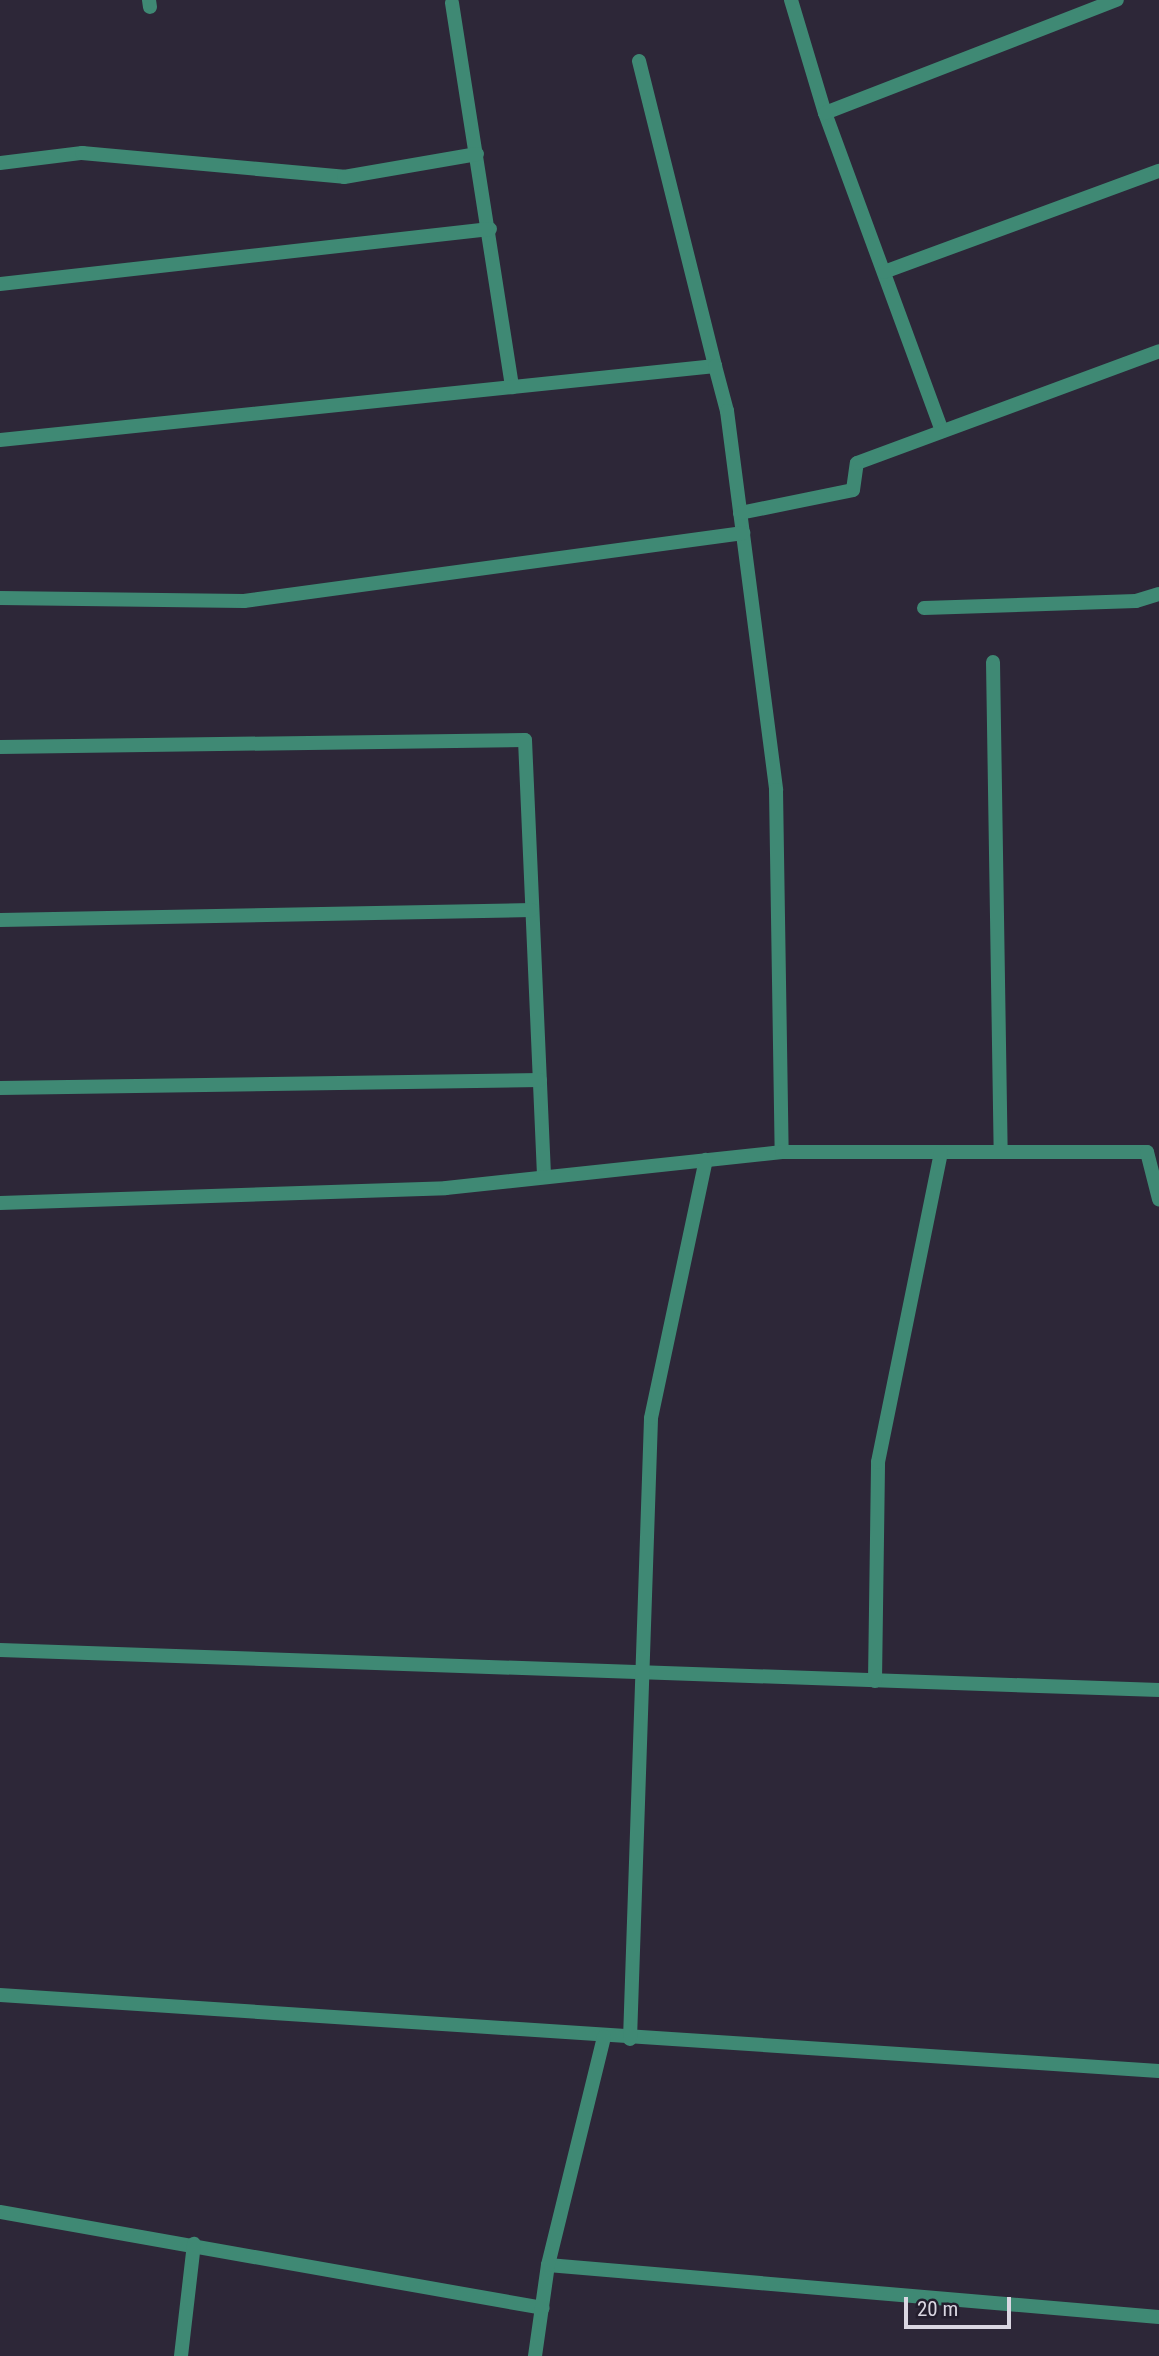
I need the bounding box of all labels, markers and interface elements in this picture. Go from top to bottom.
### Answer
scale bar [907,2282,1014,2326]
text: 20 m [917,2297,958,2321]

